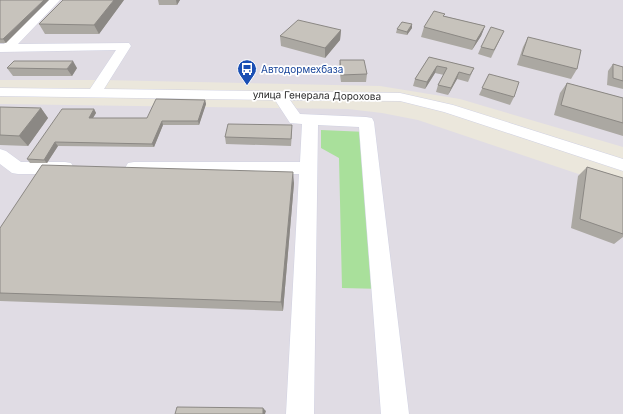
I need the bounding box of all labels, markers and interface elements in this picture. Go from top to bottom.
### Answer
bus stop icon: Автодормехбаза [236,58,258,86]
place label: Автодормехбаза [261,63,343,75]
street label: улица Генерала Дорохова [253,88,381,102]

